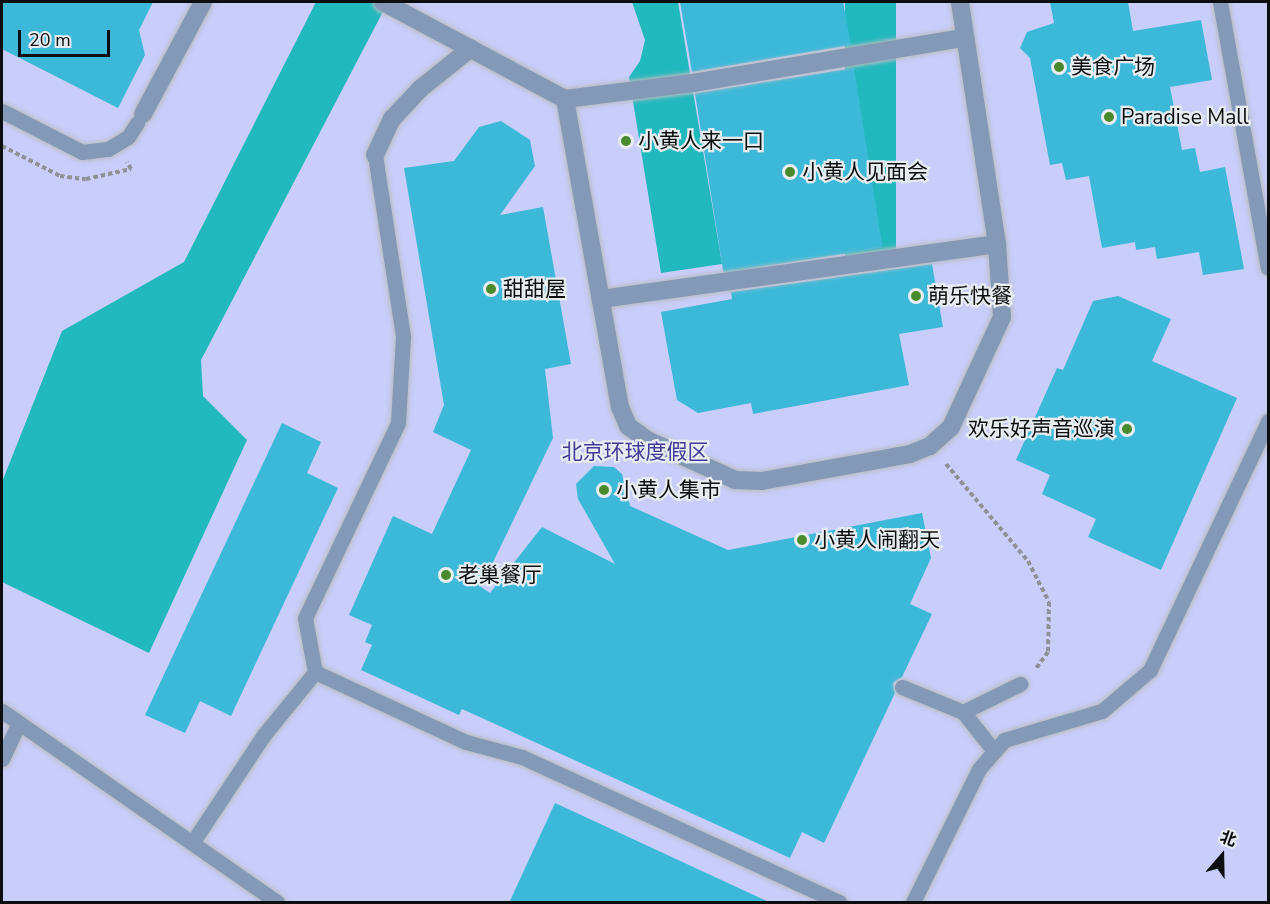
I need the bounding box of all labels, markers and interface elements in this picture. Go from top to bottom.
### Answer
scale bar [21,18,112,56]
text: 20 m [29,28,71,52]
place label: 美食广场 [1071,54,1155,80]
marker: 美食广场 [1052,60,1066,74]
place label: Paradise Mall [1121,104,1249,130]
marker: Paradise Mall [1102,110,1116,124]
place label: 小黄人来一口 [638,128,764,154]
marker: 小黄人来一口 [619,134,633,148]
place label: 小黄人见面会 [802,159,928,185]
marker: 小黄人见面会 [783,165,797,179]
place label: 甜甜屋 [503,276,566,302]
marker: 甜甜屋 [484,282,498,296]
place label: 萌乐快餐 [928,283,1012,309]
marker: 萌乐快餐 [909,289,923,303]
place label: 欢乐好声音巡演 [968,416,1115,442]
marker: 欢乐好声音巡演 [1120,422,1134,436]
park label: 北京环球度假区 [562,439,708,465]
place label: 小黄人集市 [616,477,721,503]
marker: 小黄人集市 [597,483,611,497]
place label: 小黄人闹翻天 [814,527,940,553]
marker: 小黄人闹翻天 [795,533,809,547]
place label: 老巢餐厅 [458,562,542,588]
marker: 老巢餐厅 [439,568,453,582]
north arrow [1192,826,1252,886]
text: 北 [1217,826,1239,852]

